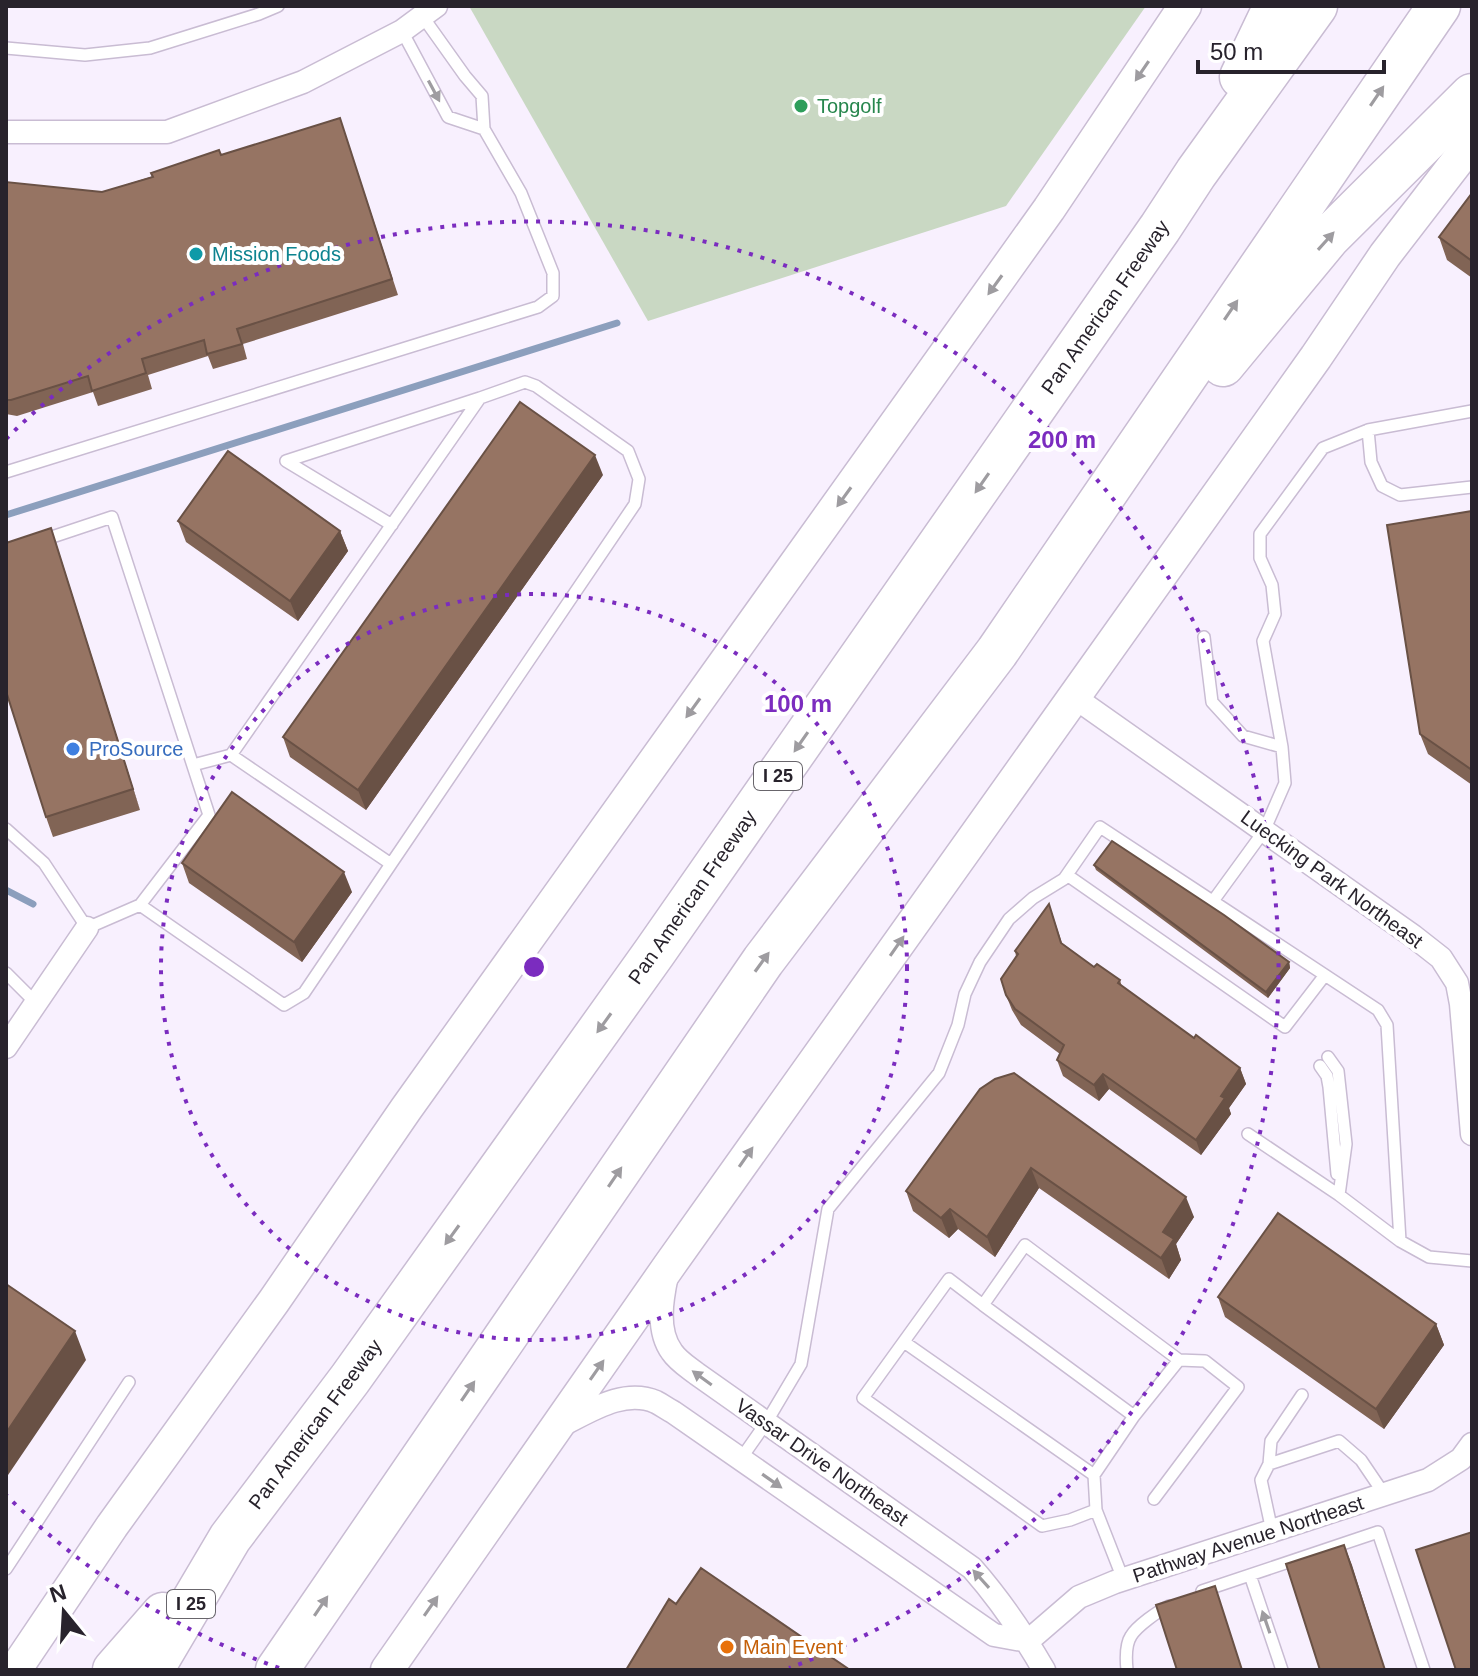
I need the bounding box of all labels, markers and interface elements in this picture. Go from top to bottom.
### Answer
scale bar [1198,24,1384,74]
text: 50 m [1210,38,1263,65]
one-way arrow [1135,60,1150,81]
one-way arrow [427,79,441,102]
one-way arrow [1369,85,1384,106]
place label: Topgolf [817,95,882,117]
marker: Topgolf [792,97,810,115]
street label: Pan American Freeway [1037,216,1173,398]
one-way arrow [1316,232,1334,251]
place label: Mission Foods [212,243,341,265]
marker: Mission Foods [187,245,205,263]
one-way arrow [987,274,1003,296]
one-way arrow [1223,300,1238,321]
text: 200 m [1028,426,1096,453]
one-way arrow [975,472,990,493]
one-way arrow [837,486,852,507]
text: 100 m [764,690,832,717]
one-way arrow [685,698,701,719]
one-way arrow [794,731,809,752]
place label: ProSource [89,738,184,760]
marker: ProSource [64,740,82,758]
road number: I 25 [754,762,802,790]
street label: Pan American Freeway [624,806,760,988]
street label: Luecking Park Northeast [1237,806,1427,953]
one-way arrow [889,935,904,956]
one-way arrow [754,952,770,973]
centre of rings [520,953,548,981]
one-way arrow [596,1013,612,1034]
one-way arrow [738,1147,753,1168]
one-way arrow [607,1166,622,1187]
one-way arrow [445,1224,461,1245]
street label: Pan American Freeway [244,1335,386,1513]
one-way arrow [589,1360,604,1381]
one-way arrow [692,1371,713,1386]
one-way arrow [460,1381,475,1402]
street label: Vassar Drive Northeast [732,1394,913,1530]
one-way arrow [761,1473,782,1488]
street label: Pathway Avenue Northeast [1130,1491,1366,1587]
one-way arrow [973,1569,990,1589]
north arrow [24,1572,104,1652]
text: N [47,1579,69,1608]
road number: I 25 [167,1590,215,1618]
one-way arrow [314,1595,329,1616]
one-way arrow [423,1595,438,1616]
one-way arrow [1259,1610,1271,1634]
place label: Main Event [743,1636,843,1658]
marker: Main Event [718,1638,736,1656]

